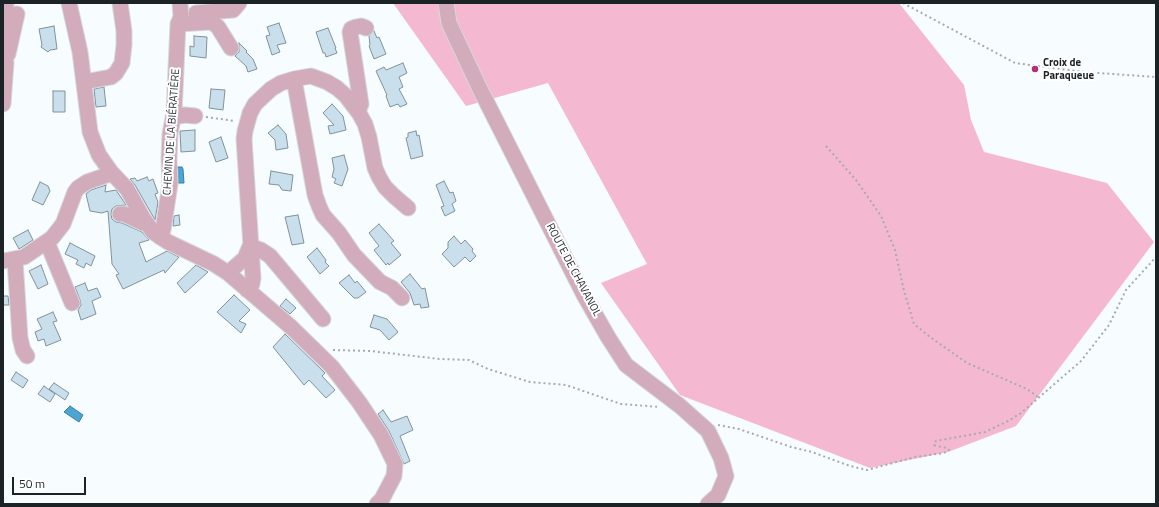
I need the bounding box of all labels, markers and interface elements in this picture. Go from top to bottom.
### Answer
place label: Croix de Paraqueue [1043,56,1094,82]
marker: Croix de Paraqueue [1030,64,1040,74]
street label: CHEMIN DE LA BIÉRATIÈRE [161,68,183,196]
street label: ROUTE DE CHAVANOL [543,221,603,319]
scale bar [14,469,88,495]
text: 50 m [19,474,45,493]

